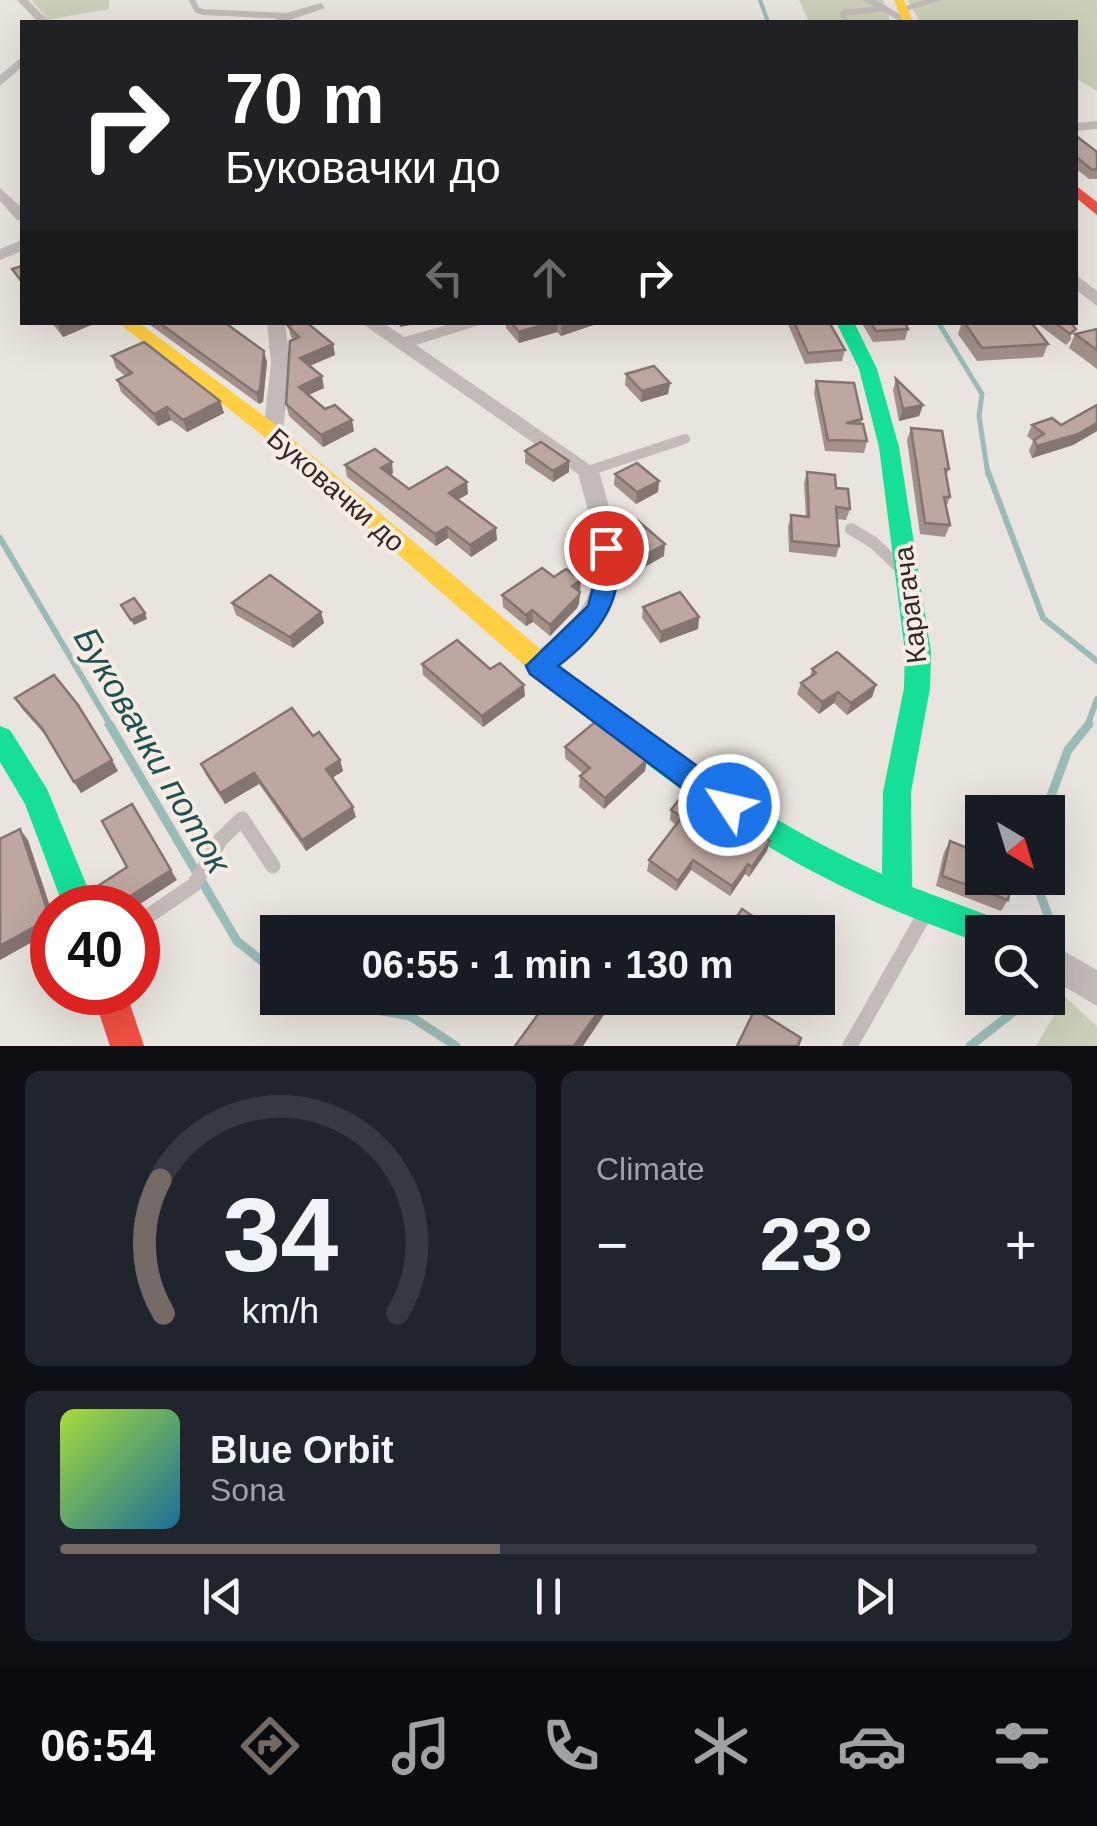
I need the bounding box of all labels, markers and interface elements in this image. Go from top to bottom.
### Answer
icon: right [60,60,190,190]
text: 70 m [225,60,385,138]
text: Буковачки до [225,142,501,193]
icon: left [417,250,472,305]
icon: ahead [522,250,577,305]
icon: right [627,250,682,305]
street label: Буковачки до [261,422,411,558]
pin [564,506,649,591]
icon: arrive [579,521,634,576]
street label: Карагача [887,544,933,665]
water label: Буковачки поток [67,620,240,881]
position arrow [677,753,781,857]
north arrow [965,795,1065,895]
map controls [965,795,1065,1015]
speed limit sign: 40 [30,885,160,1015]
button: search [965,915,1065,1015]
text: 06:55 · 1 min · 130 m [362,944,733,986]
text: Climate [596,1151,704,1187]
text: 34 [223,1177,338,1293]
text: 23° [760,1202,873,1286]
text: − [596,1214,628,1276]
text: + [1005,1214,1037,1276]
text: km/h [242,1291,319,1331]
text: Blue Orbit [210,1429,394,1471]
text: Sona [210,1472,285,1508]
icon: previous [195,1569,250,1624]
icon: pause [521,1569,576,1624]
icon: next [847,1569,902,1624]
icon: directions [235,1711,305,1781]
icon: music [386,1711,456,1781]
icon: phone [536,1711,606,1781]
icon: climate [686,1711,756,1781]
icon: car [837,1711,907,1781]
icon: filters [987,1711,1057,1781]
text: 06:54 [40,1720,155,1771]

